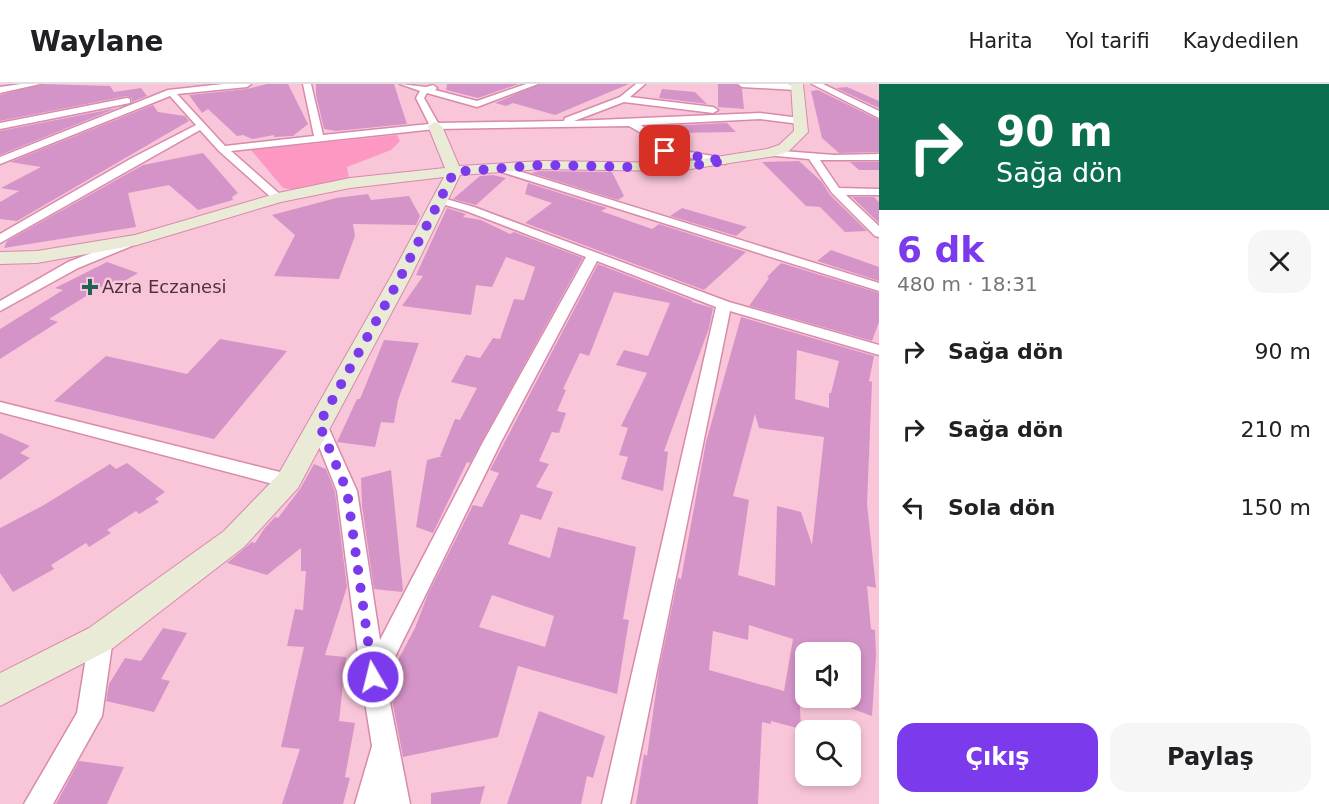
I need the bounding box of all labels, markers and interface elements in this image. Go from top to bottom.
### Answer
text: Waylane [30,25,164,58]
text: Harita [968,29,1033,53]
text: Yol tarifi [1066,29,1150,53]
text: Kaydedilen [1183,29,1299,53]
text: 90 m [996,107,1113,156]
icon: right [897,108,975,186]
pin [639,125,690,176]
icon: arrive [648,134,681,167]
text: Sağa dön [996,157,1123,188]
text: 6 dk [897,229,984,270]
button: close [1248,230,1311,293]
text: 480 m · 18:31 [897,272,1038,296]
place label: Azra Eczanesi [102,276,227,297]
marker: Azra Eczanesi [83,280,97,294]
icon: right [897,335,930,368]
text: Sağa dön [948,339,1063,364]
text: 90 m [1255,339,1311,364]
icon: right [897,413,930,446]
text: Sağa dön [948,417,1063,442]
text: 210 m [1241,417,1311,442]
icon: left [897,491,930,524]
text: Sola dön [948,495,1056,520]
text: 150 m [1241,495,1311,520]
map controls [795,642,861,786]
button: sound [795,642,861,708]
position arrow [341,645,405,709]
button: search [795,720,861,786]
button: Çıkış [897,723,1098,792]
button: Paylaş [1110,723,1311,792]

